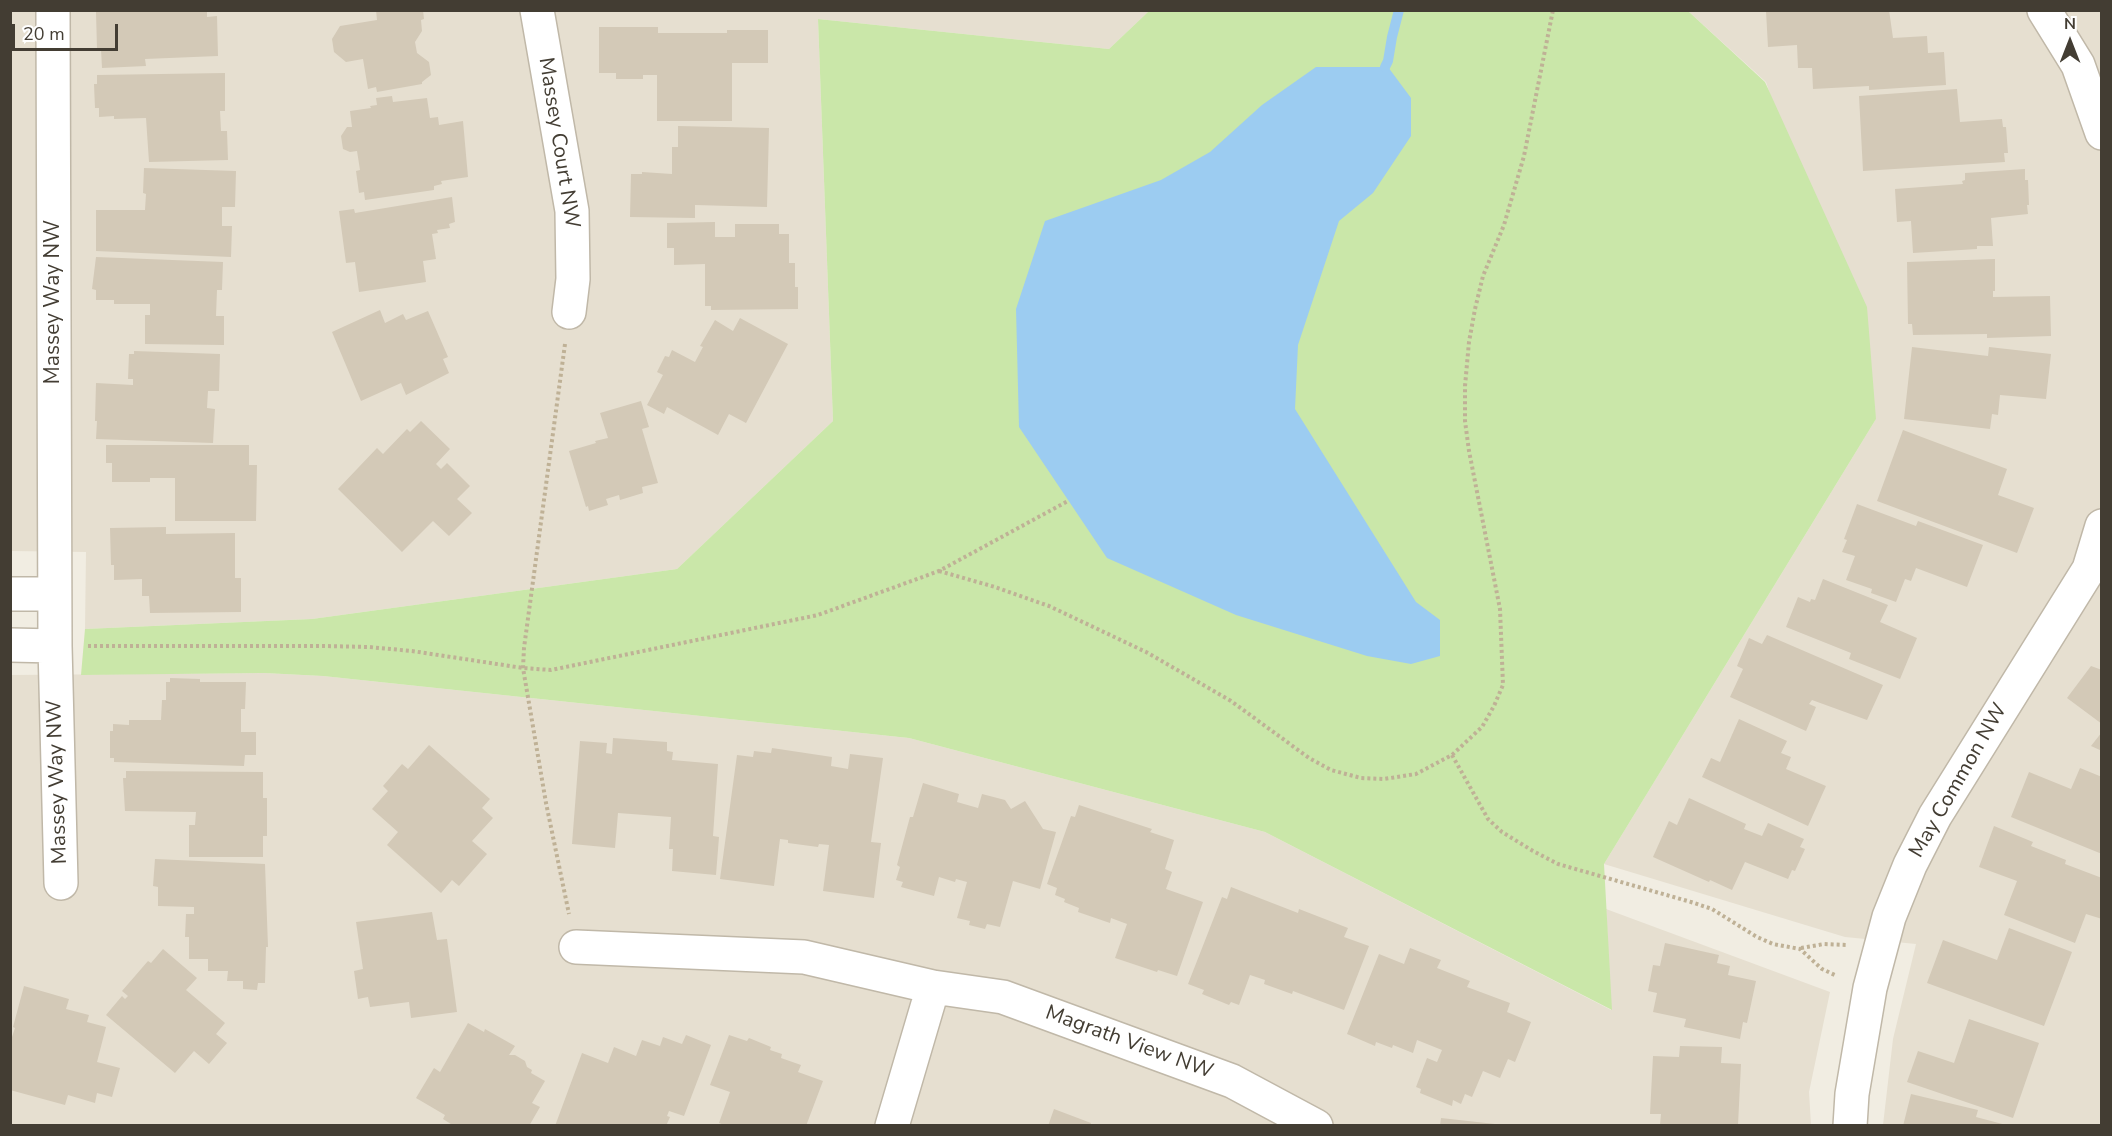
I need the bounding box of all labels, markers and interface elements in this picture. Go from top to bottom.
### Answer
scale bar [15,12,122,50]
north arrow [2040,12,2100,72]
text: N [2064,13,2076,35]
text: 20 m [23,22,65,46]
street label: Massey Court NW [532,56,584,230]
street label: Massey Way NW [41,220,67,384]
street label: Massey Way NW [43,699,73,865]
street label: May Common NW [1905,699,2013,863]
street label: Magrath View NW [1042,1001,1216,1085]

